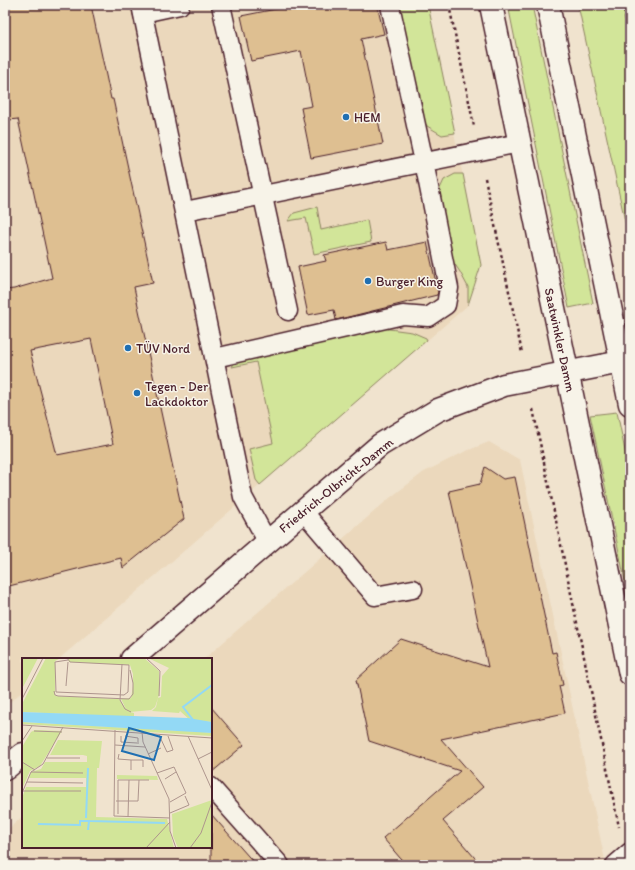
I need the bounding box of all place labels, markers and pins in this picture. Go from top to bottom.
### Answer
place label: HEM [354,110,381,125]
marker: HEM [341,112,351,122]
place label: Burger King [376,274,444,289]
marker: Burger King [363,276,373,286]
place label: TÜV Nord [136,340,190,356]
marker: TÜV Nord [123,343,133,353]
place label: Tegen - Der Lackdoktor [145,379,209,409]
marker: Tegen - Der Lackdoktor [132,388,142,398]

